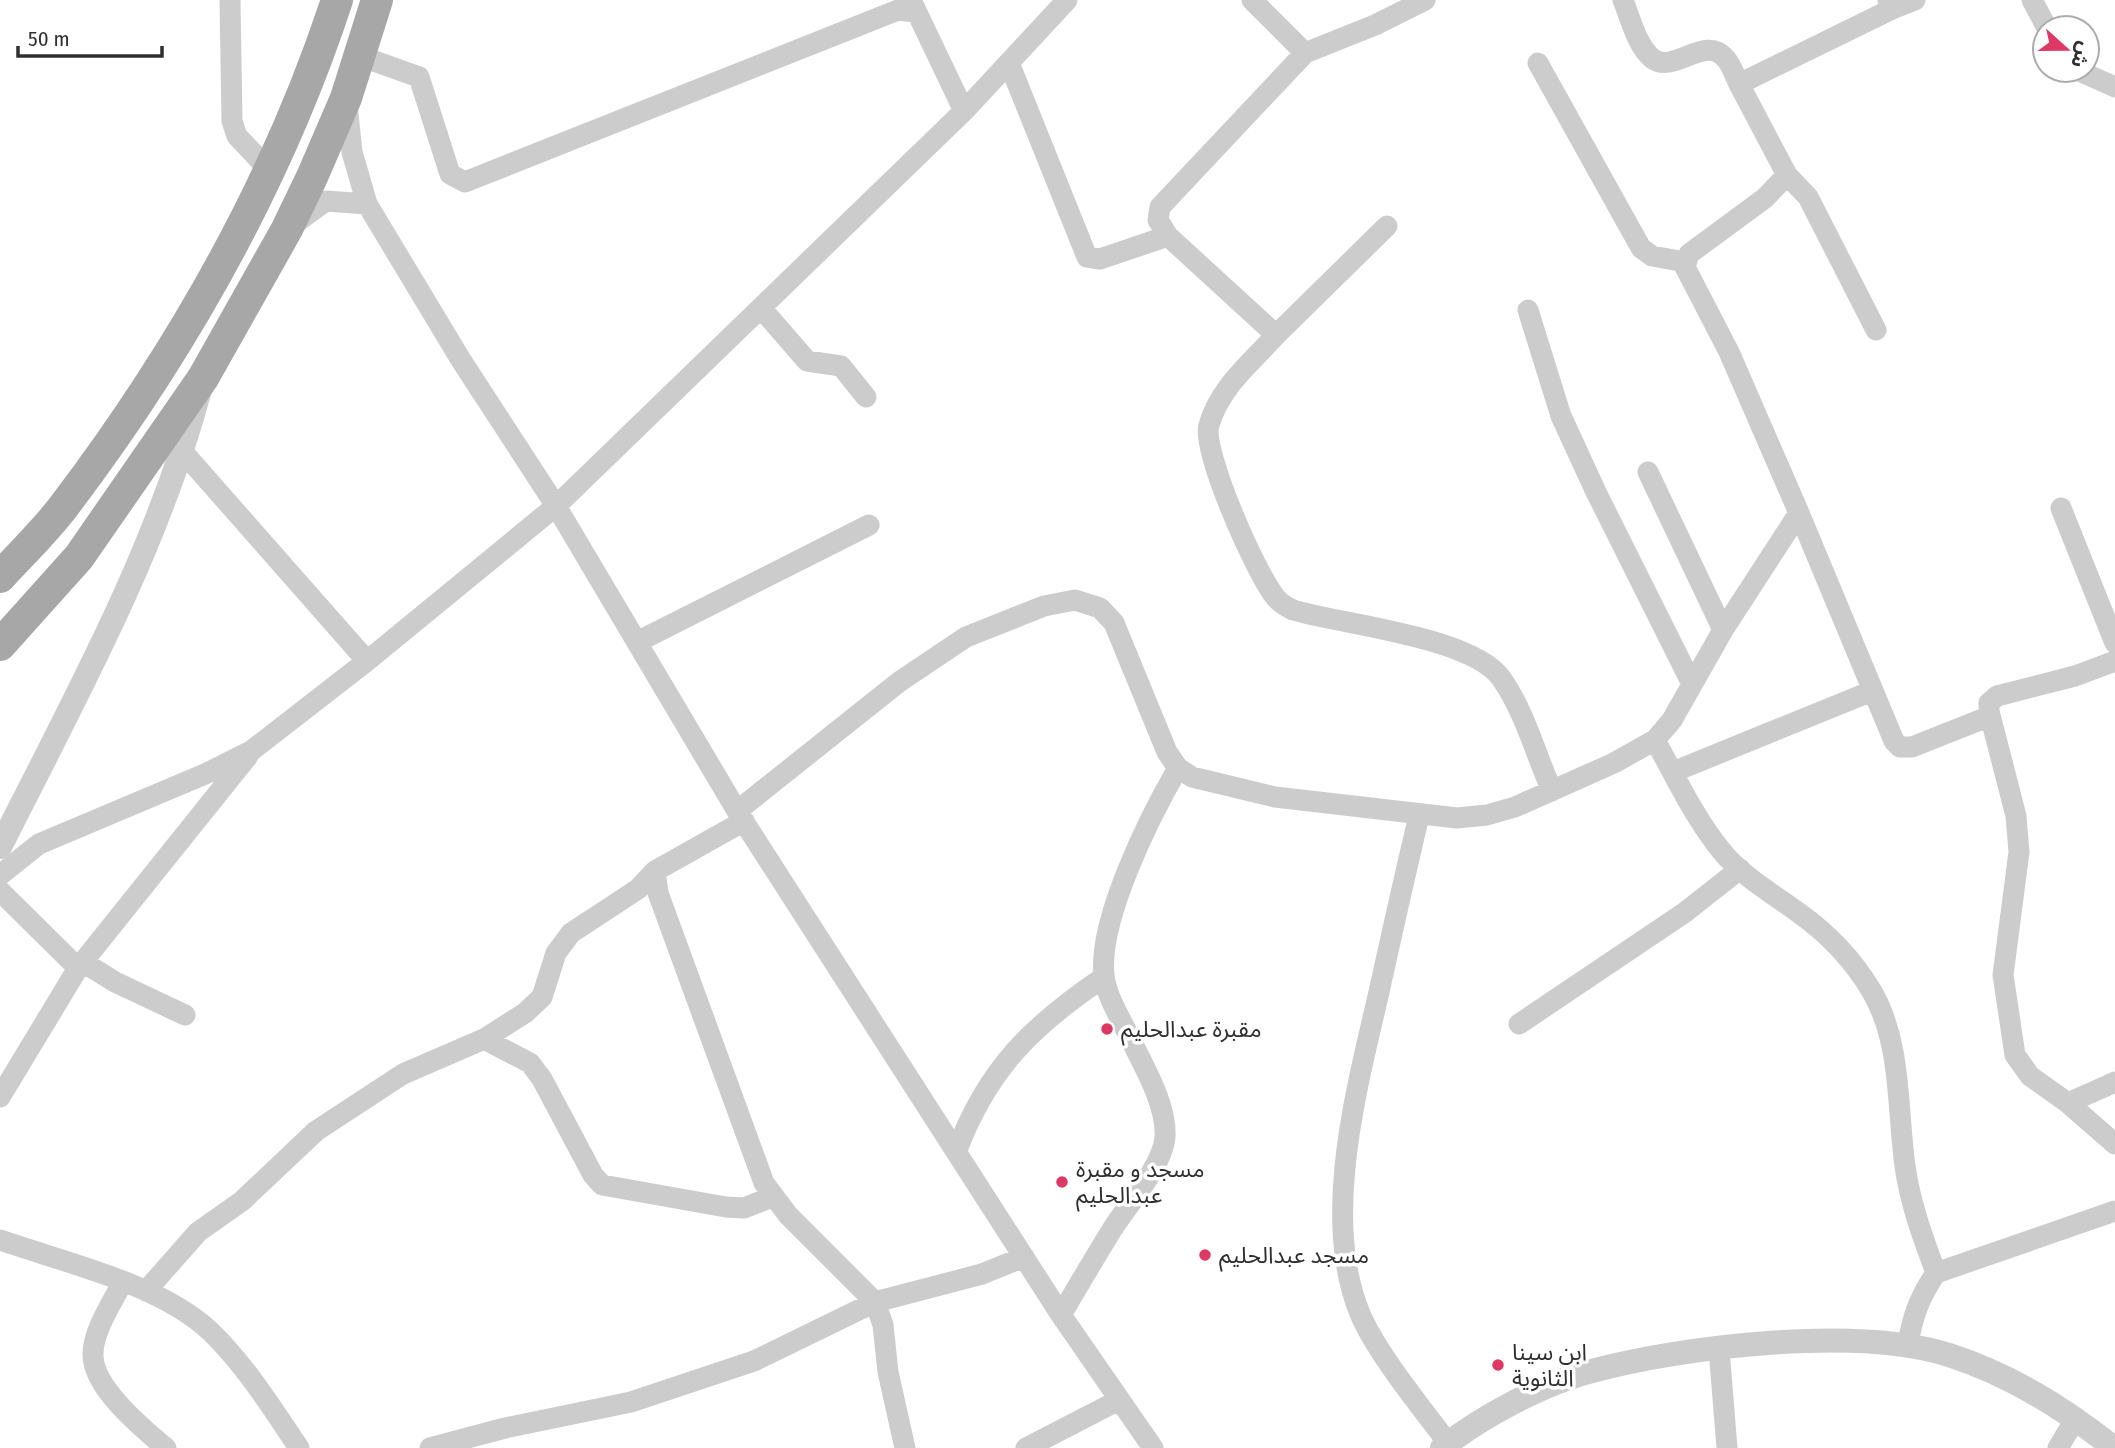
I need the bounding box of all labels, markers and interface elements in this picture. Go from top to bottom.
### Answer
scale bar [18,14,161,58]
north arrow [2031,14,2101,84]
text: 50 m [28,26,70,52]
text: ش [2066,39,2097,71]
place label: مقبرة عبدالحليم [1121,1015,1261,1046]
marker: مقبرة عبدالحليم [1099,1021,1115,1037]
place label: مسجد و مقبرة عبدالحليم [1076,1155,1204,1212]
marker: مسجد و مقبرة عبدالحليم [1054,1174,1070,1190]
place label: مسجد عبدالحليم [1219,1241,1369,1272]
marker: مسجد عبدالحليم [1197,1247,1213,1263]
place label: ابن سينا الثانوية [1512,1338,1587,1392]
marker: ابن سينا الثانوية [1490,1357,1506,1373]

